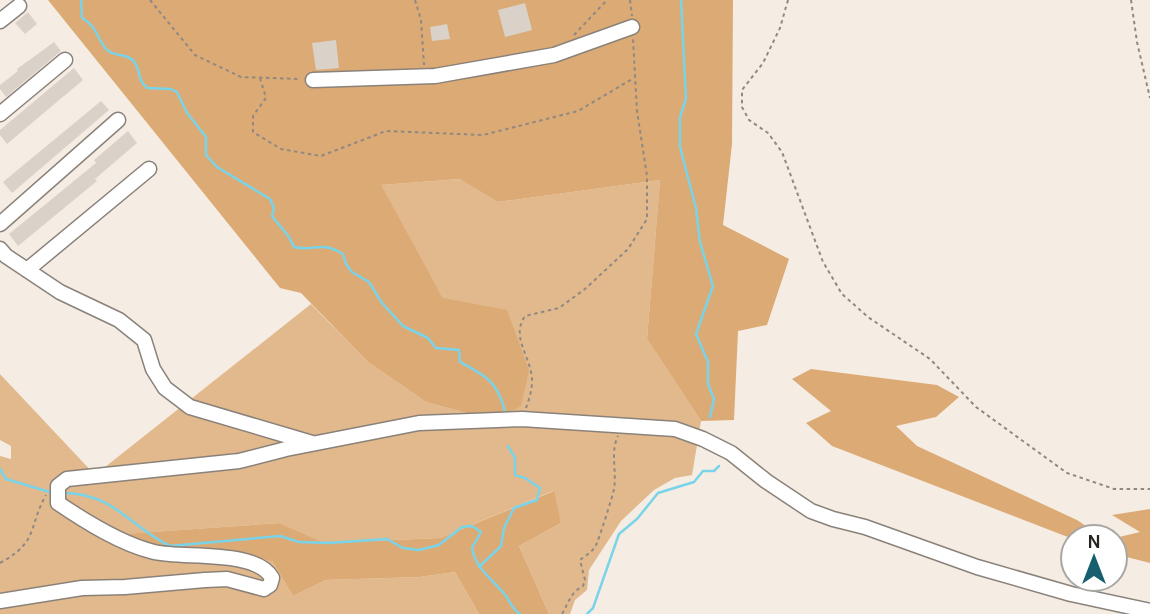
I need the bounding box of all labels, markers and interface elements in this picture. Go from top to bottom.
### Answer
north arrow [1059,523,1129,593]
text: N [1087,531,1101,553]

